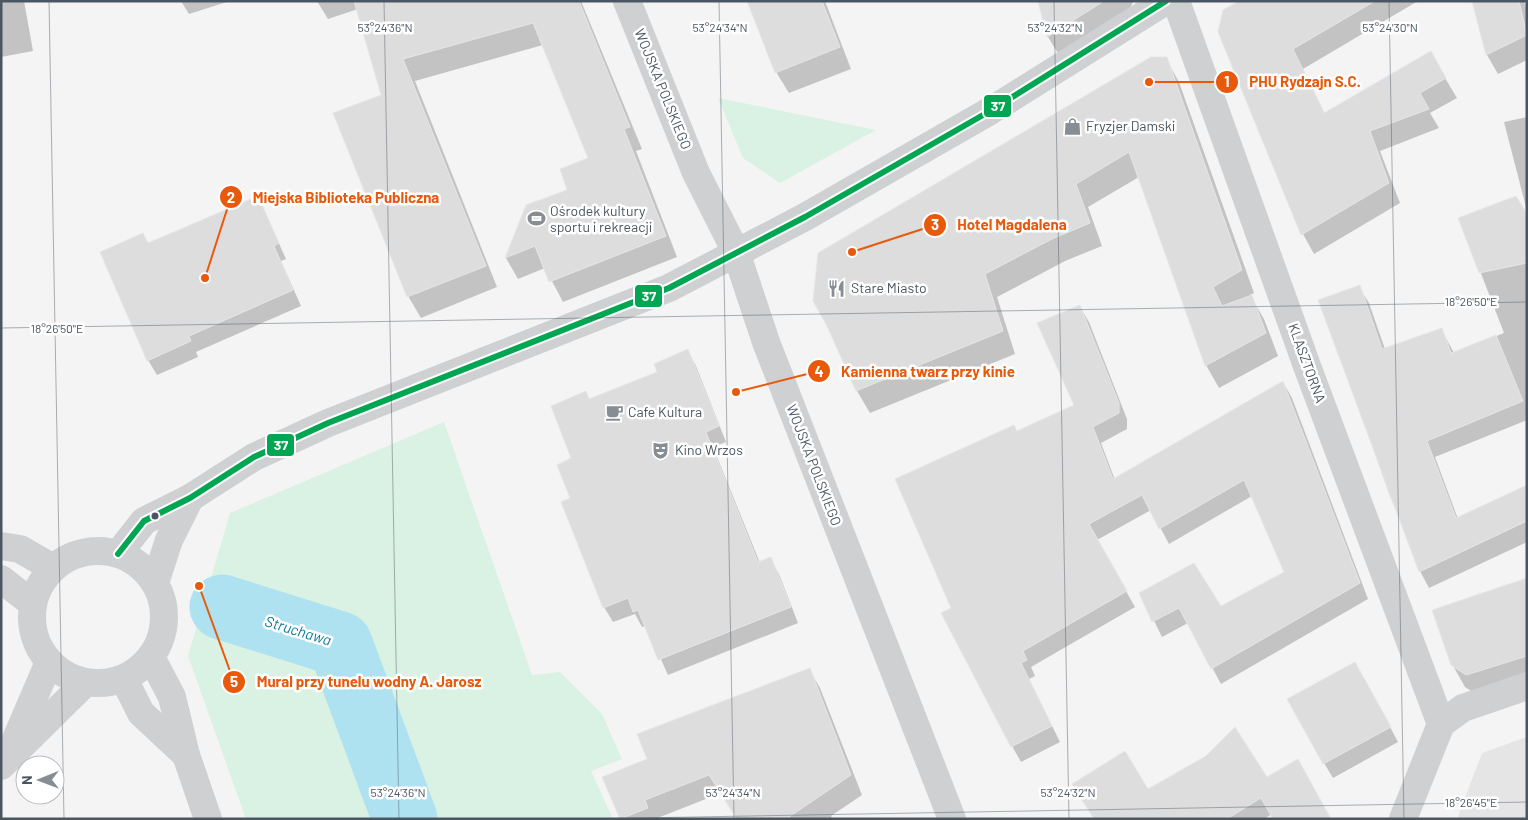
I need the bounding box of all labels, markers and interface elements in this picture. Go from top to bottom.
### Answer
text: 53°24'36"N [358,20,413,34]
text: 53°24'34"N [692,20,748,34]
text: 53°24'32"N [1027,20,1083,34]
text: 53°24'30"N [1362,20,1418,34]
street label: WOJSKA POLSKIEGO [632,26,695,152]
callout: PHU Rydzajn S.C. [1215,67,1371,97]
text: 1 [1224,72,1230,90]
text: PHU Rydzajn S.C. [1249,72,1361,90]
line badge: 37 [983,94,1012,118]
text: 37 [991,97,1005,114]
shop icon: Fryzjer Damski [1062,116,1082,136]
place label: Fryzjer Damski [1086,117,1175,134]
callout: Miejska Biblioteka Publiczna [218,182,450,212]
text: 2 [227,188,235,206]
text: Miejska Biblioteka Publiczna [253,188,439,206]
place label: Ośrodek kultury sportu i rekreacji [550,202,652,235]
sports icon: Ośrodek kultury sportu i rekreacji [526,209,546,229]
callout: Hotel Magdalena [922,210,1077,240]
text: 3 [931,215,939,233]
text: Hotel Magdalena [957,215,1067,233]
restaurant icon: Stare Miasto [827,278,847,298]
place label: Stare Miasto [851,279,927,296]
line badge: 37 [634,284,663,308]
text: 37 [642,287,656,304]
text: 18°26'50"E [1445,294,1497,308]
text: 18°26'50"E [31,321,83,335]
street label: KLASZTORNA [1285,321,1330,405]
callout: Kamienna twarz przy kinie [806,356,1025,386]
text: 4 [814,362,824,380]
text: Kamienna twarz przy kinie [841,362,1015,380]
cafe icon: Cafe Kultura [604,402,624,422]
street label: WOJSKA POLSKIEGO [783,402,845,528]
place label: Cafe Kultura [628,403,702,420]
line badge: 37 [266,433,295,457]
text: 37 [274,436,288,453]
theatre icon: Kino Wrzos [651,440,671,460]
place label: Kino Wrzos [675,441,743,458]
unlabelled marker [150,511,160,521]
water label: Struchawa [263,611,334,649]
callout: Mural przy tunelu wodny A. Jarosz [222,667,491,697]
text: 5 [230,672,238,690]
text: Mural przy tunelu wodny A. Jarosz [257,672,481,690]
north arrow [15,755,65,805]
text: N [18,775,35,785]
text: 53°24'36"N [371,785,426,799]
text: 53°24'34"N [705,785,761,799]
text: 53°24'32"N [1040,785,1096,799]
text: 18°26'45"E [1445,795,1497,809]

